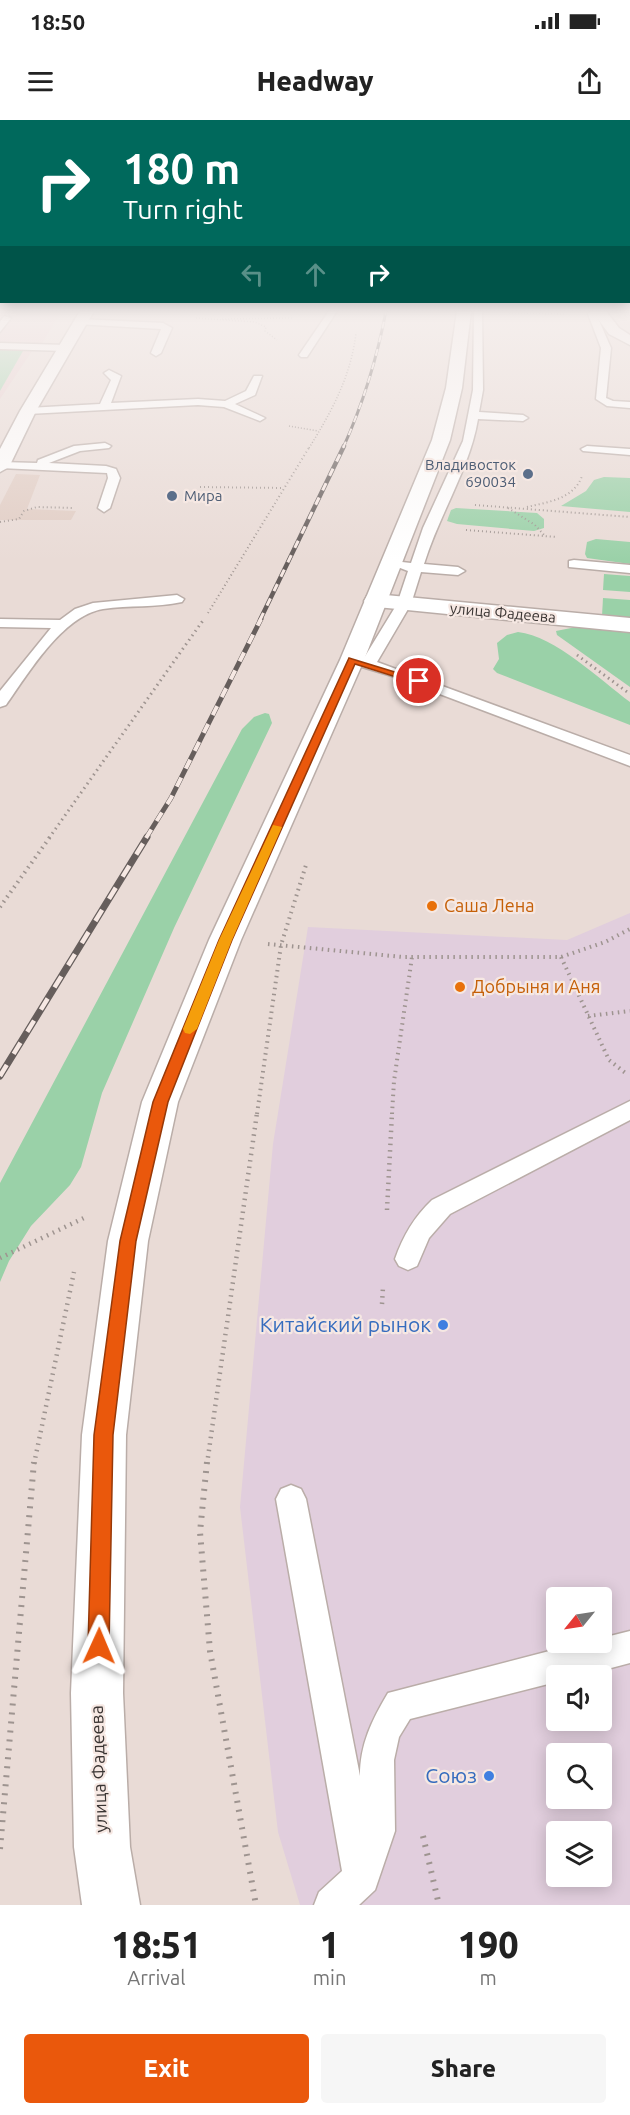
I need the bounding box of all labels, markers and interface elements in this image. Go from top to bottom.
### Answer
text: 18:50 [30,9,85,34]
icon: menu [24,65,57,98]
icon: share [573,65,606,98]
text: Headway [256,66,374,96]
icon: right [24,144,102,222]
text: 180 m [123,145,240,192]
text: Turn right [123,194,243,224]
icon: left [236,258,269,291]
icon: ahead [299,258,332,291]
icon: right [362,258,395,291]
place label: Владивосток 690034 [425,456,516,490]
marker: Владивосток 690034 [521,467,535,481]
place label: Мира [184,487,222,504]
marker: Мира [165,489,179,503]
street label: улица Фадеева [449,599,557,626]
pin [393,655,444,706]
icon: arrive [402,664,435,697]
place label: Саша Лена [444,895,534,915]
marker: Саша Лена [425,899,439,913]
place label: Добрыня и Аня [472,976,601,996]
marker: Добрыня и Аня [453,980,467,994]
place label: Китайский рынок [260,1312,431,1336]
marker: Китайский рынок [436,1318,450,1332]
north arrow [546,1587,612,1653]
map controls [546,1587,612,1887]
position arrow [67,1614,131,1678]
button: sound [546,1665,612,1731]
street label: улица Фадеева [86,1705,110,1833]
button: search [546,1743,612,1809]
place label: Союз [425,1763,477,1787]
marker: Союз [482,1769,496,1783]
button: layers [546,1821,612,1887]
text: 18:51 [111,1924,201,1965]
text: 1 [319,1924,340,1965]
text: 190 [458,1924,519,1965]
text: Arrival [127,1966,186,1989]
text: min [313,1966,346,1989]
text: m [480,1966,497,1989]
button: Exit [24,2034,309,2103]
button: Share [321,2034,606,2103]

